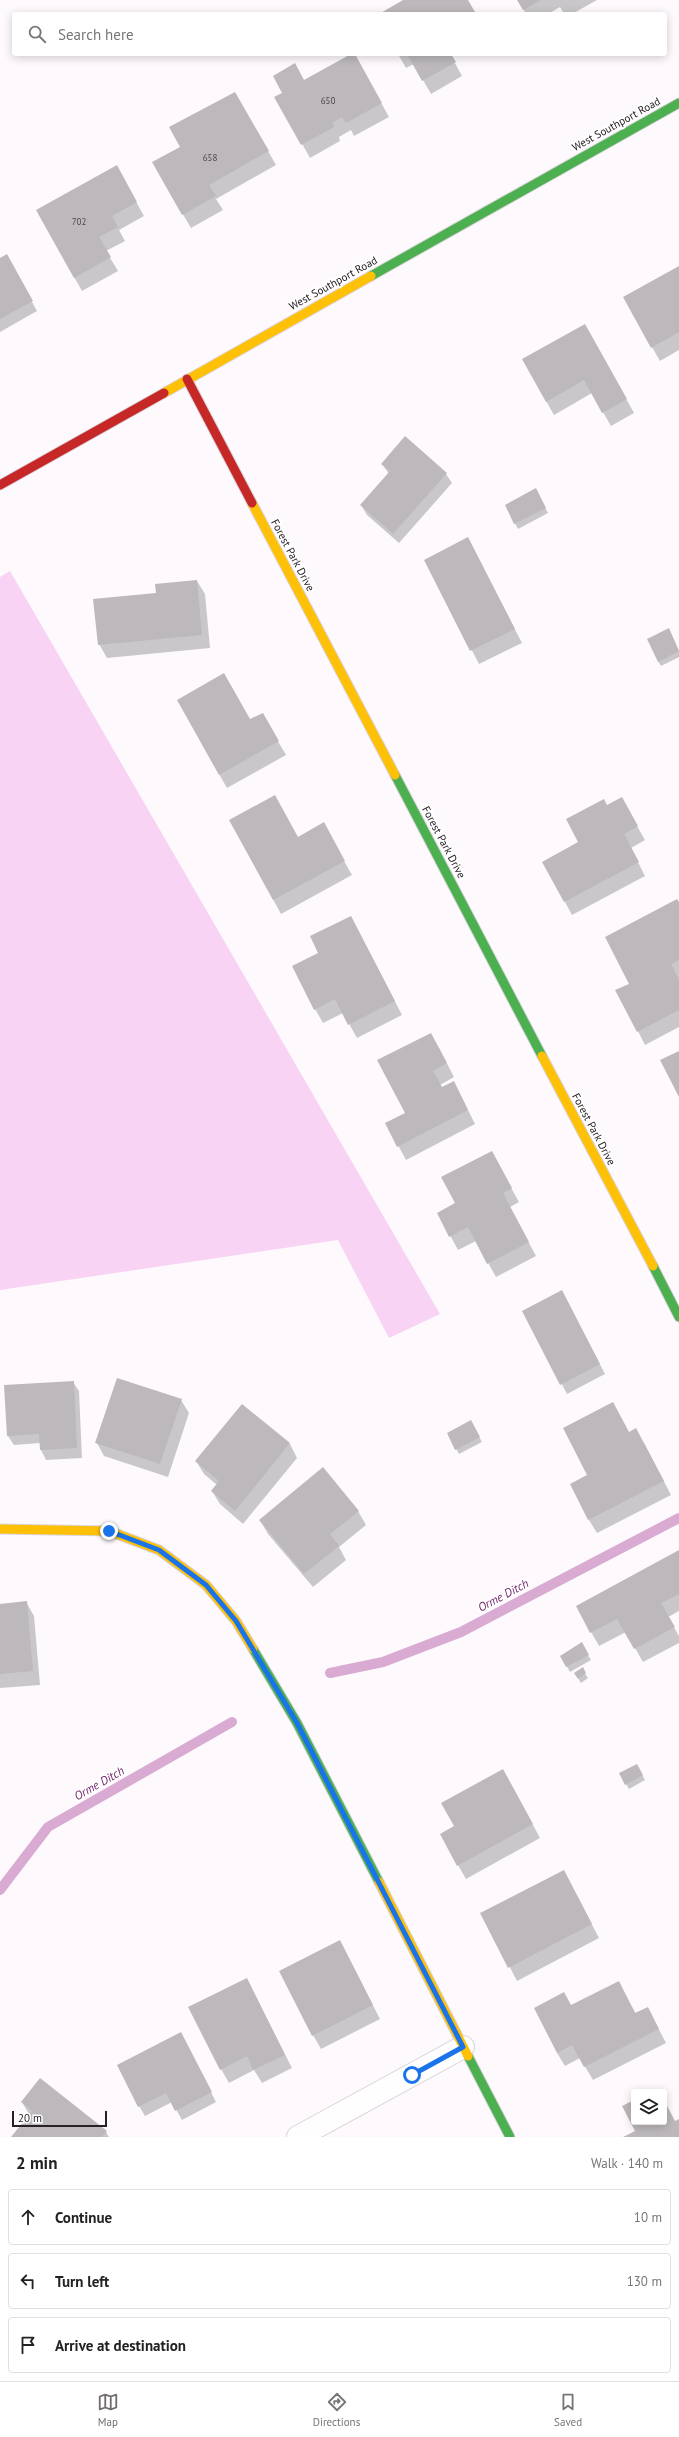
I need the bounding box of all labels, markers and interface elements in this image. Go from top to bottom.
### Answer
search box [12,12,667,56]
icon: search [26,23,48,45]
text: Search here [58,25,134,44]
street label: West Southport Road [569,94,663,154]
house number: 650 [321,95,335,106]
house number: 658 [203,152,217,163]
house number: 702 [72,216,86,227]
street label: West Southport Road [286,253,380,313]
street label: Forest Park Drive [268,517,318,594]
street label: Forest Park Drive [419,804,469,881]
street label: Forest Park Drive [569,1091,619,1168]
route end [100,1522,118,1540]
water label: Orme Ditch [475,1575,531,1615]
water label: Orme Ditch [71,1763,127,1803]
route start [403,2066,421,2084]
map controls [631,2089,667,2125]
button: layers [631,2089,667,2125]
scale bar [12,2109,107,2128]
text: 20 m [18,2111,42,2125]
text: 2 min [16,2152,57,2174]
text: Walk · 140 m [591,2155,663,2172]
icon: ahead [17,2206,39,2228]
text: Continue [55,2208,112,2227]
text: 10 m [634,2209,662,2226]
icon: left [17,2270,39,2292]
text: Turn left [55,2272,109,2291]
text: 130 m [627,2273,662,2290]
icon: arrive [17,2334,39,2356]
text: Arrive at destination [55,2336,186,2355]
tab: Map [97,2391,119,2429]
tab: Directions [313,2391,360,2429]
tab: Saved [554,2391,582,2429]

